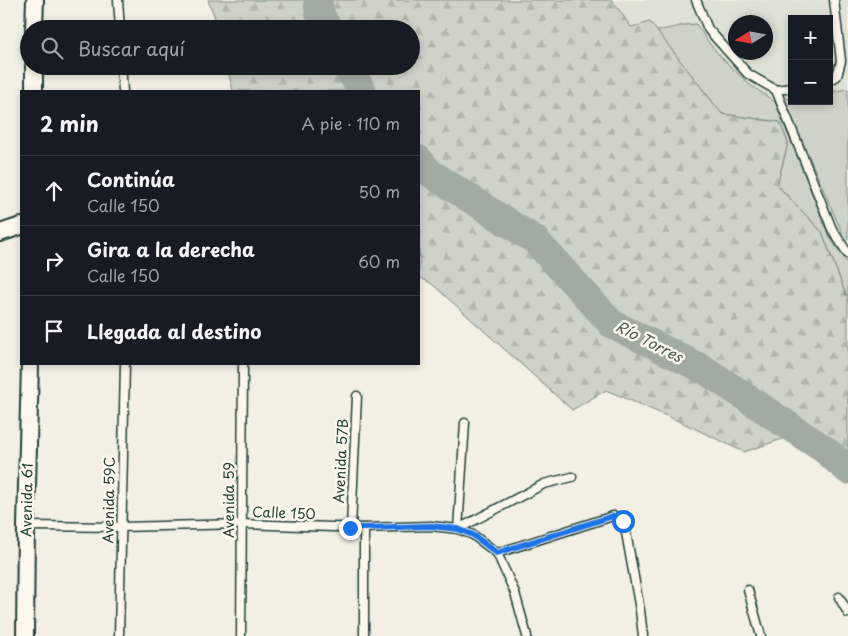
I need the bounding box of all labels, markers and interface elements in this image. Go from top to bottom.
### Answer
north arrow [728,15,773,60]
map controls [788,15,833,105]
button: + [788,15,833,60]
search box [20,20,420,75]
icon: search [38,34,66,62]
text: Buscar aquí [78,34,185,62]
button: − [788,60,833,105]
text: 2 min [40,107,99,139]
text: A pie · 110 m [302,111,400,135]
text: Continúa [87,165,175,193]
icon: ahead [40,177,68,205]
text: 50 m [359,179,400,203]
text: Calle 150 [87,193,160,217]
text: Gira a la derecha [87,235,255,263]
icon: right [40,247,68,275]
text: 60 m [358,249,400,273]
text: Calle 150 [87,263,160,287]
water label: Río Torres [612,314,688,368]
icon: arrive [40,317,68,345]
text: Llegada al destino [87,317,261,345]
street label: Avenida 57B [328,418,353,504]
street label: Avenida 59C [97,456,120,544]
street label: Avenida 59 [218,462,239,538]
street label: Avenida 61 [15,463,38,537]
street label: Calle 150 [252,501,316,524]
route start [612,510,635,533]
route end [339,517,362,540]

